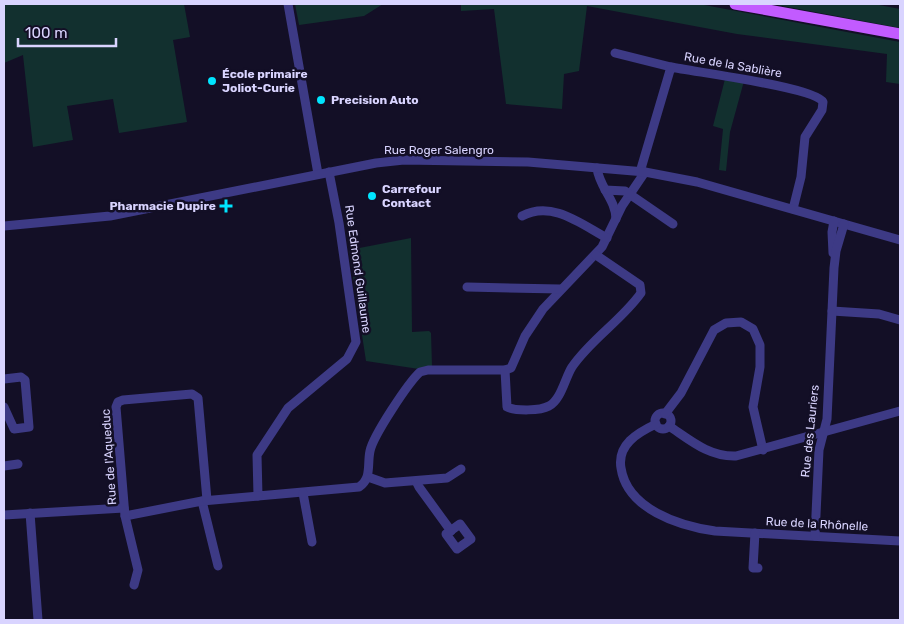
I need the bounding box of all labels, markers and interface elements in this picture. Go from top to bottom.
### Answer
scale bar [18,15,115,47]
text: 100 m [25,24,67,42]
street label: Rue de la Sablière [683,50,783,81]
place label: École primaire Joliot-Curie [222,67,308,95]
marker: École primaire Joliot-Curie [206,75,218,87]
place label: Precision Auto [331,93,419,107]
marker: Precision Auto [315,94,327,106]
street label: Rue Roger Salengro [384,143,494,157]
place label: Carrefour Contact [382,182,442,210]
marker: Carrefour Contact [366,190,378,202]
place label: Pharmacie Dupire [109,199,216,213]
marker: Pharmacie Dupire [220,200,232,212]
street label: Rue Edmond Guillaume [342,204,374,334]
street label: Rue des Lauriers [798,384,822,478]
street label: Rue de l'Aqueduc [99,408,119,506]
street label: Rue de la Rhônelle [765,514,869,534]

